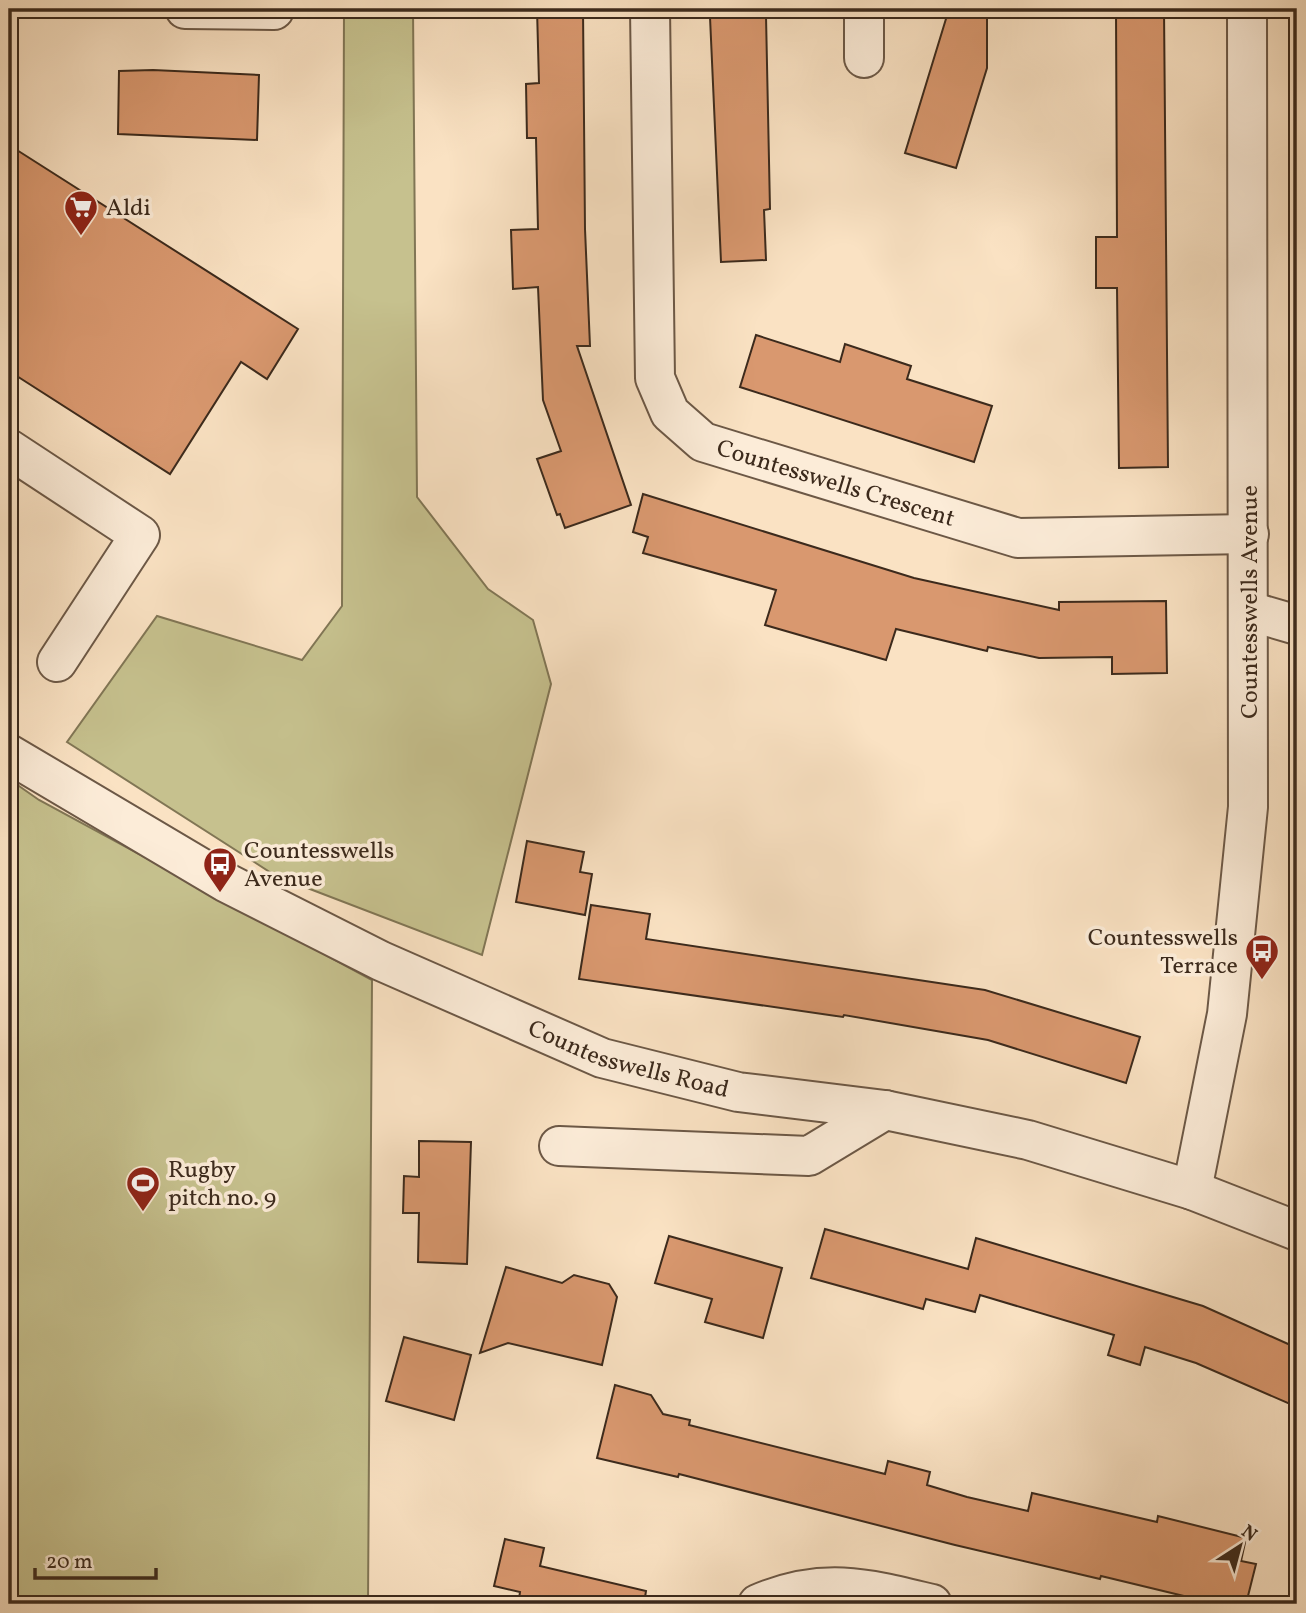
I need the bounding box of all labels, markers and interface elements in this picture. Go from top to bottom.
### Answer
supermarket icon: Aldi [62,188,100,237]
place label: Aldi [106,192,151,226]
street label: Countesswells Crescent [712,432,959,537]
street label: Countesswells Avenue [1234,485,1268,719]
place label: Countesswells Avenue [244,835,394,897]
bus stop icon: Countesswells Avenue [201,845,239,894]
place label: Countesswells Terrace [1088,922,1238,984]
bus stop icon: Countesswells Terrace [1243,932,1281,981]
street label: Countesswells Road [522,1013,732,1108]
place label: Rugby pitch no. 9 [168,1154,276,1216]
sports icon: Rugby pitch no. 9 [124,1164,162,1213]
north arrow [1204,1512,1274,1582]
text: N [1236,1519,1262,1549]
scale bar [35,1536,156,1580]
text: 20 m [46,1548,92,1577]

